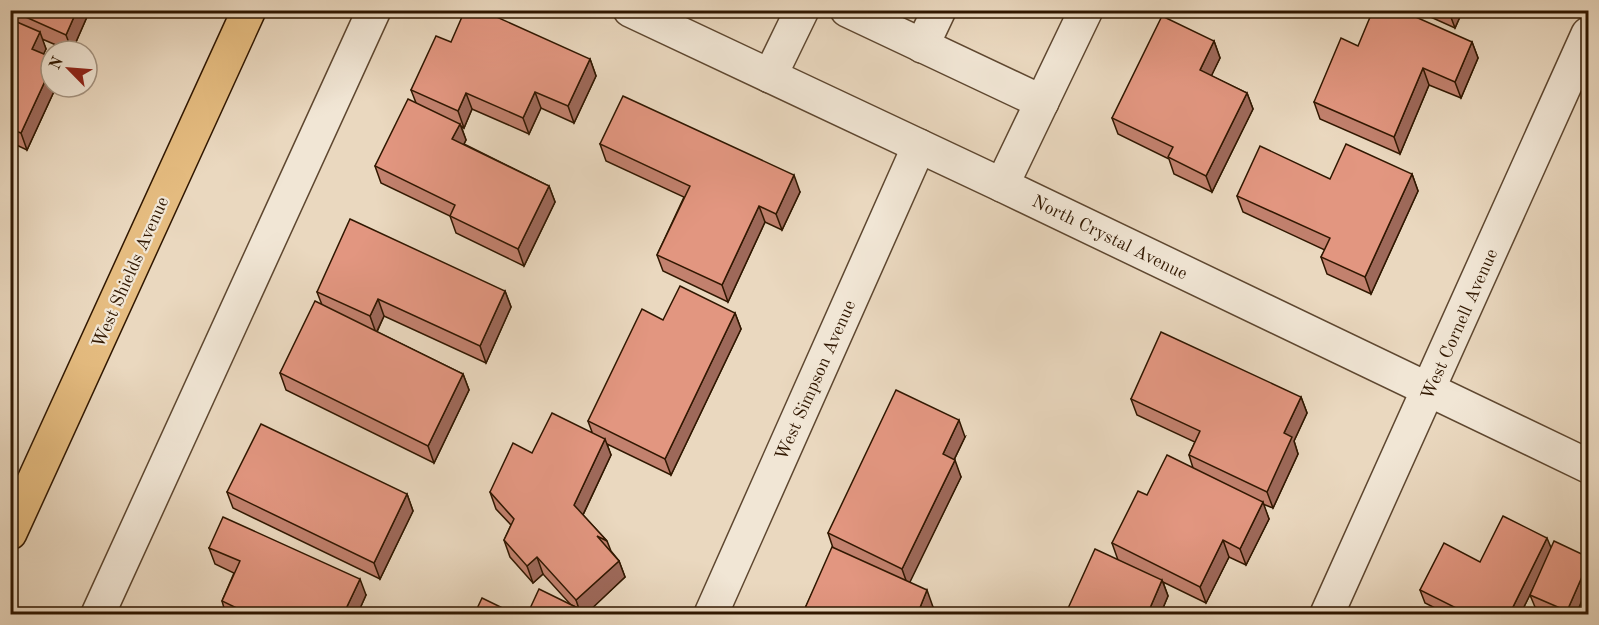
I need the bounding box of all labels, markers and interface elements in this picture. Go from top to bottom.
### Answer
north arrow [39,39,99,99]
text: N [47,54,67,72]
street label: North Crystal Avenue [1029,192,1190,283]
street label: West Shields Avenue [89,194,172,351]
street label: West Cornell Avenue [1418,246,1501,403]
street label: West Simpson Avenue [772,298,859,463]

